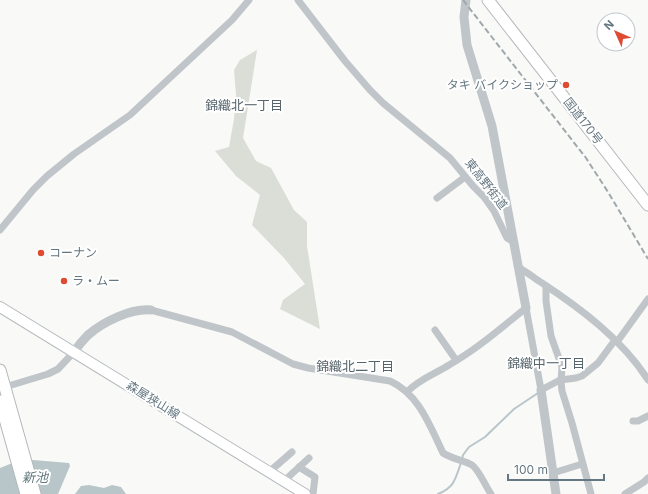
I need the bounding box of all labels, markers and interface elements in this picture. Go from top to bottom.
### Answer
north arrow [596,12,636,52]
text: N [601,17,617,33]
place label: タキ バイクショップ [447,77,558,92]
marker: タキ バイクショップ [561,80,571,90]
street label: 国道170号 [561,94,606,147]
district label: 錦織北一丁目 [205,97,283,113]
street label: 東高野街道 [462,155,511,212]
place label: コーナン [49,245,97,260]
marker: コーナン [36,248,46,258]
place label: ラ・ムー [72,273,120,288]
marker: ラ・ムー [59,276,69,286]
district label: 錦織中一丁目 [507,355,585,371]
district label: 錦織北二丁目 [316,358,394,374]
street label: 森屋狭山線 [124,377,183,422]
scale bar [508,456,604,482]
text: 100 m [514,462,548,477]
water label: 新池 [22,469,50,485]

